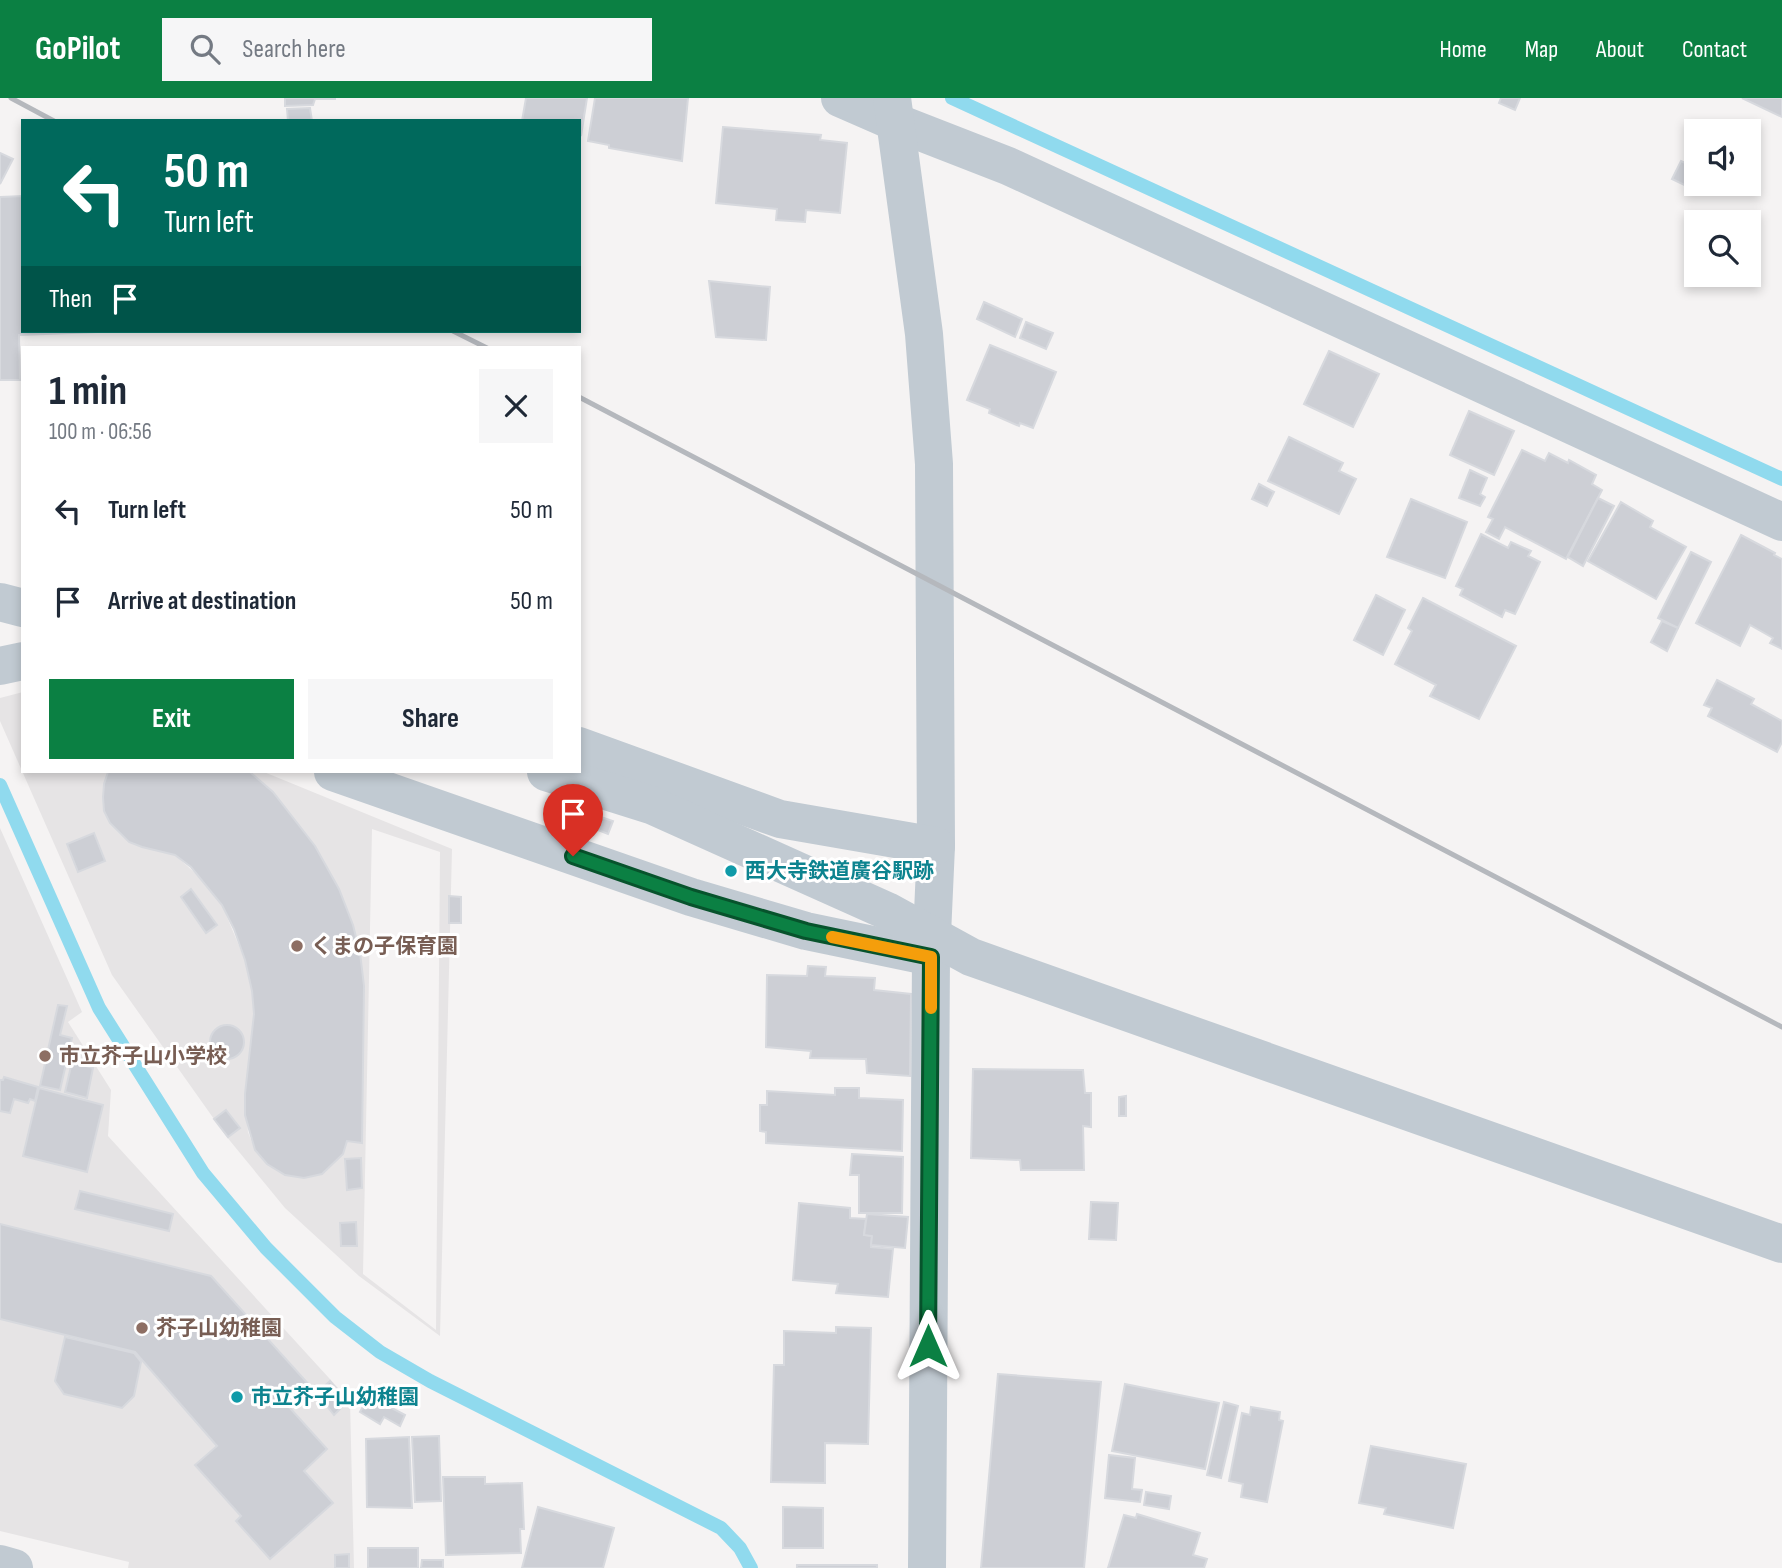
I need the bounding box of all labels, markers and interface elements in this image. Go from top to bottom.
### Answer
search box [162,18,652,81]
text: GoPilot [35,29,120,69]
icon: search [186,30,224,68]
text: Search here [242,34,346,65]
text: Home [1439,35,1487,64]
text: Map [1525,35,1558,64]
text: About [1596,35,1644,64]
text: Contact [1682,35,1747,64]
map controls [1684,119,1761,287]
button: sound [1684,119,1761,196]
text: 50 m [164,143,249,202]
icon: left [49,147,140,238]
text: Turn left [164,203,254,242]
button: search [1684,210,1761,287]
icon: arrive [106,280,144,318]
text: Then [49,284,92,315]
text: 1 min [49,366,127,417]
button: close [479,369,553,443]
text: 100 m · 06:56 [49,418,152,446]
icon: left [49,492,87,530]
text: Turn left [108,495,186,526]
text: 50 m [510,495,553,526]
icon: arrive [49,583,87,621]
text: Arrive at destination [108,586,296,617]
text: 50 m [510,586,553,617]
button: Exit [49,679,294,759]
button: Share [308,679,553,759]
pin [543,784,603,856]
icon: arrive [554,795,592,833]
place label: 西大寺鉄道廣谷駅跡 [745,859,934,884]
marker: 西大寺鉄道廣谷駅跡 [723,863,739,879]
place label: くまの子保育園 [311,934,458,959]
marker: くまの子保育園 [289,938,305,954]
place label: 市立芥子山小学校 [59,1044,227,1069]
marker: 市立芥子山小学校 [37,1048,53,1064]
position arrow [891,1309,965,1383]
place label: 芥子山幼稚園 [156,1316,282,1341]
marker: 芥子山幼稚園 [134,1320,150,1336]
place label: 市立芥子山幼稚園 [251,1385,419,1410]
marker: 市立芥子山幼稚園 [229,1389,245,1405]

